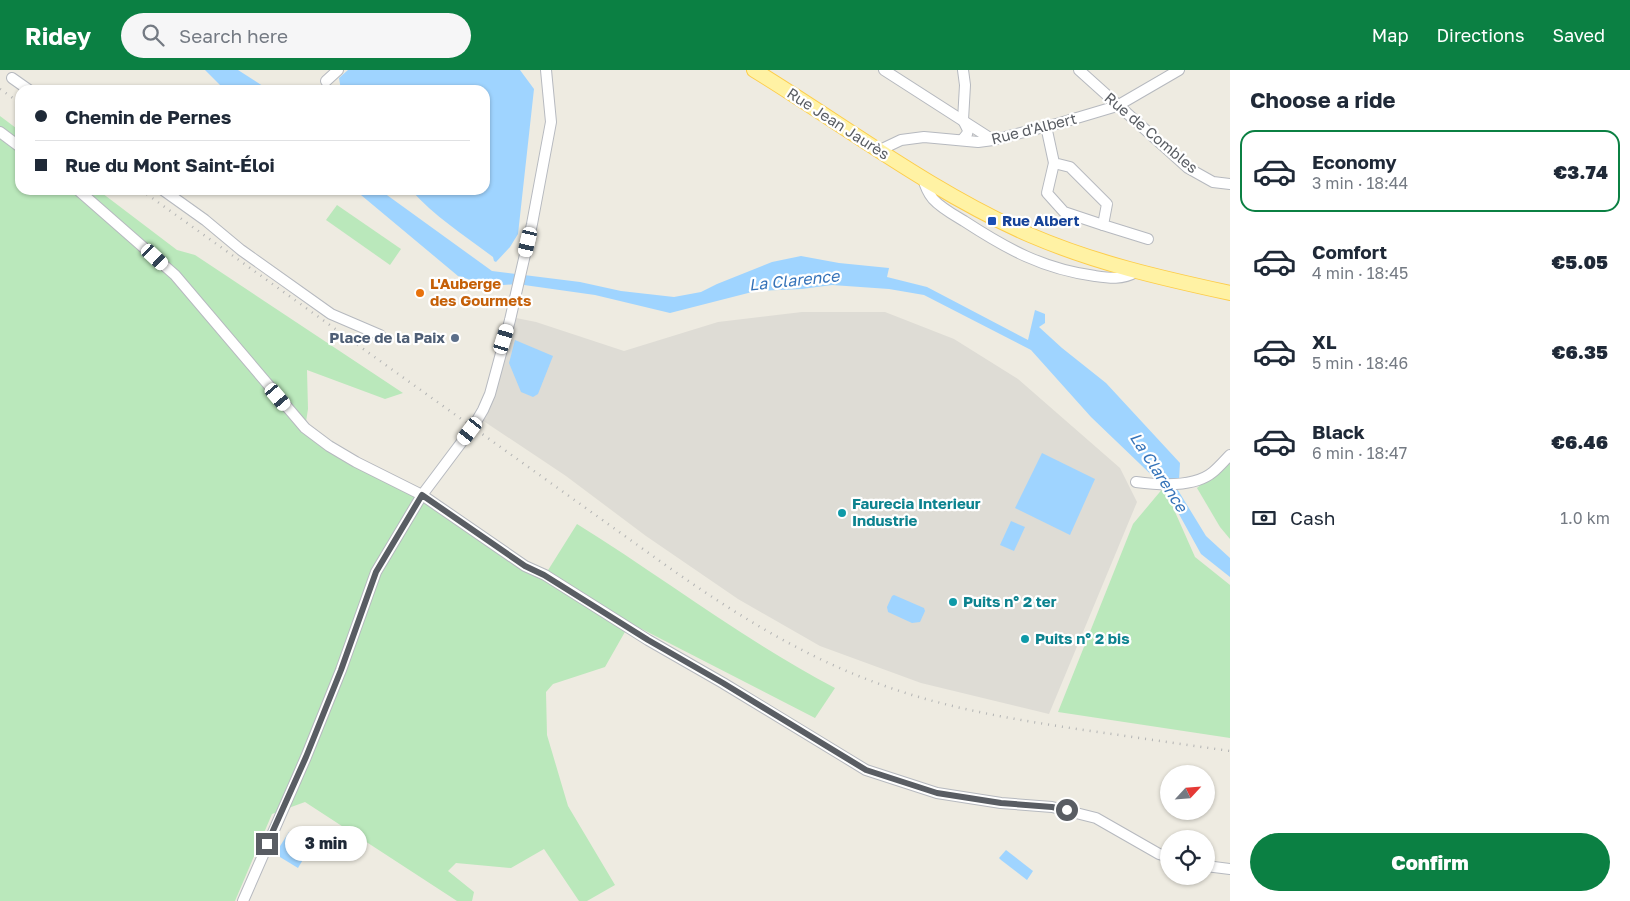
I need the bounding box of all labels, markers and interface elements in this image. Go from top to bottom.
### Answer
search box [121,13,471,58]
text: Ridey [25,21,91,50]
icon: search [139,21,167,49]
text: Search here [179,24,288,47]
text: Map [1372,24,1408,46]
text: Directions [1436,24,1524,46]
text: Saved [1552,24,1605,46]
street label: Rue Jean Jaurès [784,83,893,163]
text: Choose a ride [1250,86,1396,113]
street label: Rue de Combles [1101,88,1202,176]
text: Chemin de Pernes [65,105,231,128]
street label: Rue d'Albert [989,109,1078,147]
icon: car [1252,149,1297,194]
text: Economy [1312,150,1397,173]
text: Rue du Mont Saint-Éloi [65,153,275,176]
text: €3.74 [1554,160,1608,183]
text: 3 min · 18:44 [1312,173,1408,193]
place label: Rue Albert [1002,211,1079,229]
marker: Rue Albert [986,215,998,227]
car [517,226,538,258]
icon: car [1252,239,1297,284]
text: Comfort [1312,240,1387,263]
car [138,241,171,273]
text: €5.05 [1552,250,1608,273]
text: 4 min · 18:45 [1312,263,1408,283]
water label: La Clarence [748,265,842,295]
place label: L'Auberge des Gourmets [430,274,531,309]
marker: L'Auberge des Gourmets [414,287,426,299]
car [492,322,515,356]
place label: Place de la Paix [329,328,445,346]
icon: car [1252,329,1297,374]
text: XL [1312,330,1337,353]
marker: Place de la Paix [449,332,461,344]
text: €6.35 [1552,340,1608,363]
text: 5 min · 18:46 [1312,353,1408,373]
car [262,381,293,413]
car [454,415,485,447]
icon: car [1252,419,1297,464]
text: Black [1312,420,1365,443]
water label: La Clarence [1126,429,1193,517]
text: €6.46 [1551,430,1608,453]
text: 6 min · 18:47 [1312,443,1407,463]
place label: Faurecia Interieur Industrie [852,494,981,529]
icon: cash [1250,504,1278,532]
text: Cash [1290,506,1335,529]
marker: Faurecia Interieur Industrie [836,507,848,519]
text: 1.0 km [1560,508,1610,528]
place label: Puits n° 2 ter [963,592,1057,610]
marker: Puits n° 2 ter [947,596,959,608]
place label: Puits n° 2 bis [1035,629,1130,647]
marker: Puits n° 2 bis [1019,633,1031,645]
north arrow [1160,765,1215,820]
map controls [1160,765,1215,885]
route start [1056,799,1078,821]
callout: 3 min [284,826,367,862]
button: locate [1160,830,1215,885]
route end [256,833,278,855]
text: 3 min [305,833,347,853]
button: Confirm [1250,833,1610,891]

